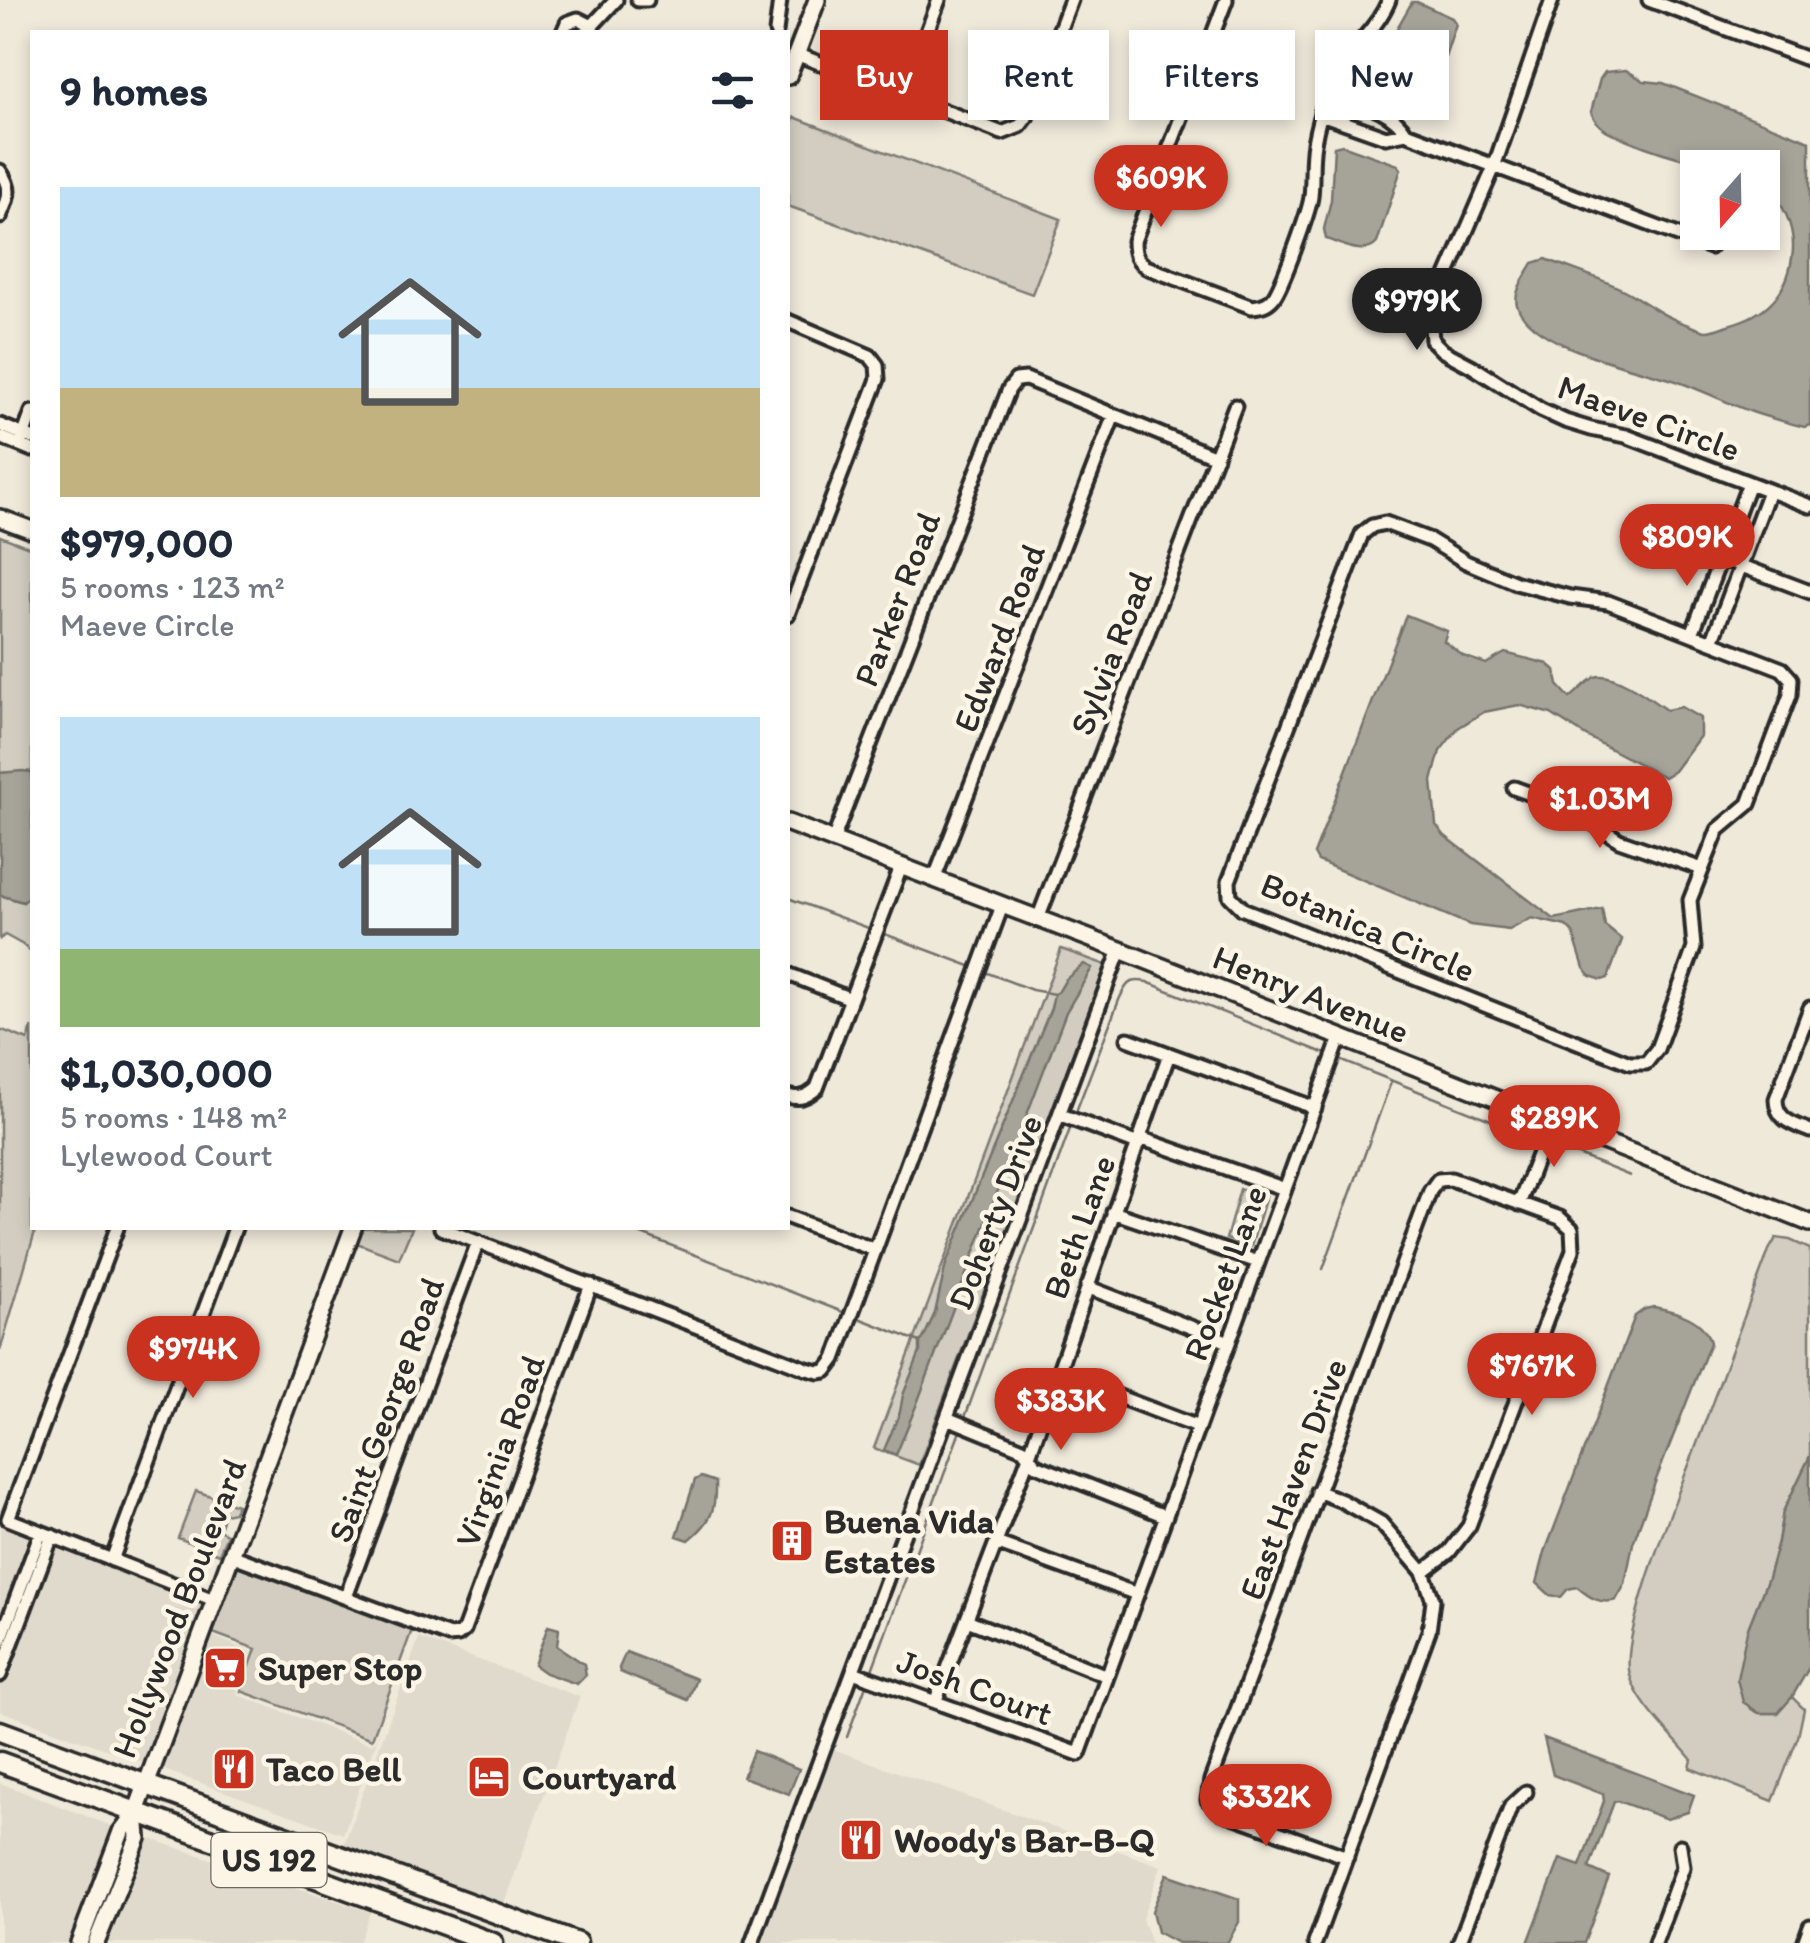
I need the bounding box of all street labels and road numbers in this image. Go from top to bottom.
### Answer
street label: Maeve Circle [1552,366,1746,470]
street label: Parker Road [844,506,950,692]
street label: Edward Road [944,538,1054,738]
street label: Sylvia Road [1060,565,1162,741]
street label: Botanica Circle [1254,863,1482,991]
street label: Henry Avenue [1207,936,1415,1052]
street label: Doherty Drive [939,1109,1051,1315]
street label: Beth Lane [1034,1149,1124,1305]
street label: Rocket Lane [1174,1180,1276,1366]
street label: Saint George Road [319,1272,454,1548]
street label: Virginia Road [446,1349,554,1553]
street label: East Haven Drive [1230,1353,1356,1605]
street label: Hollywood Boulevard [103,1452,255,1764]
street label: Josh Court [891,1639,1059,1735]
road number: US 192 [212,1833,326,1887]

